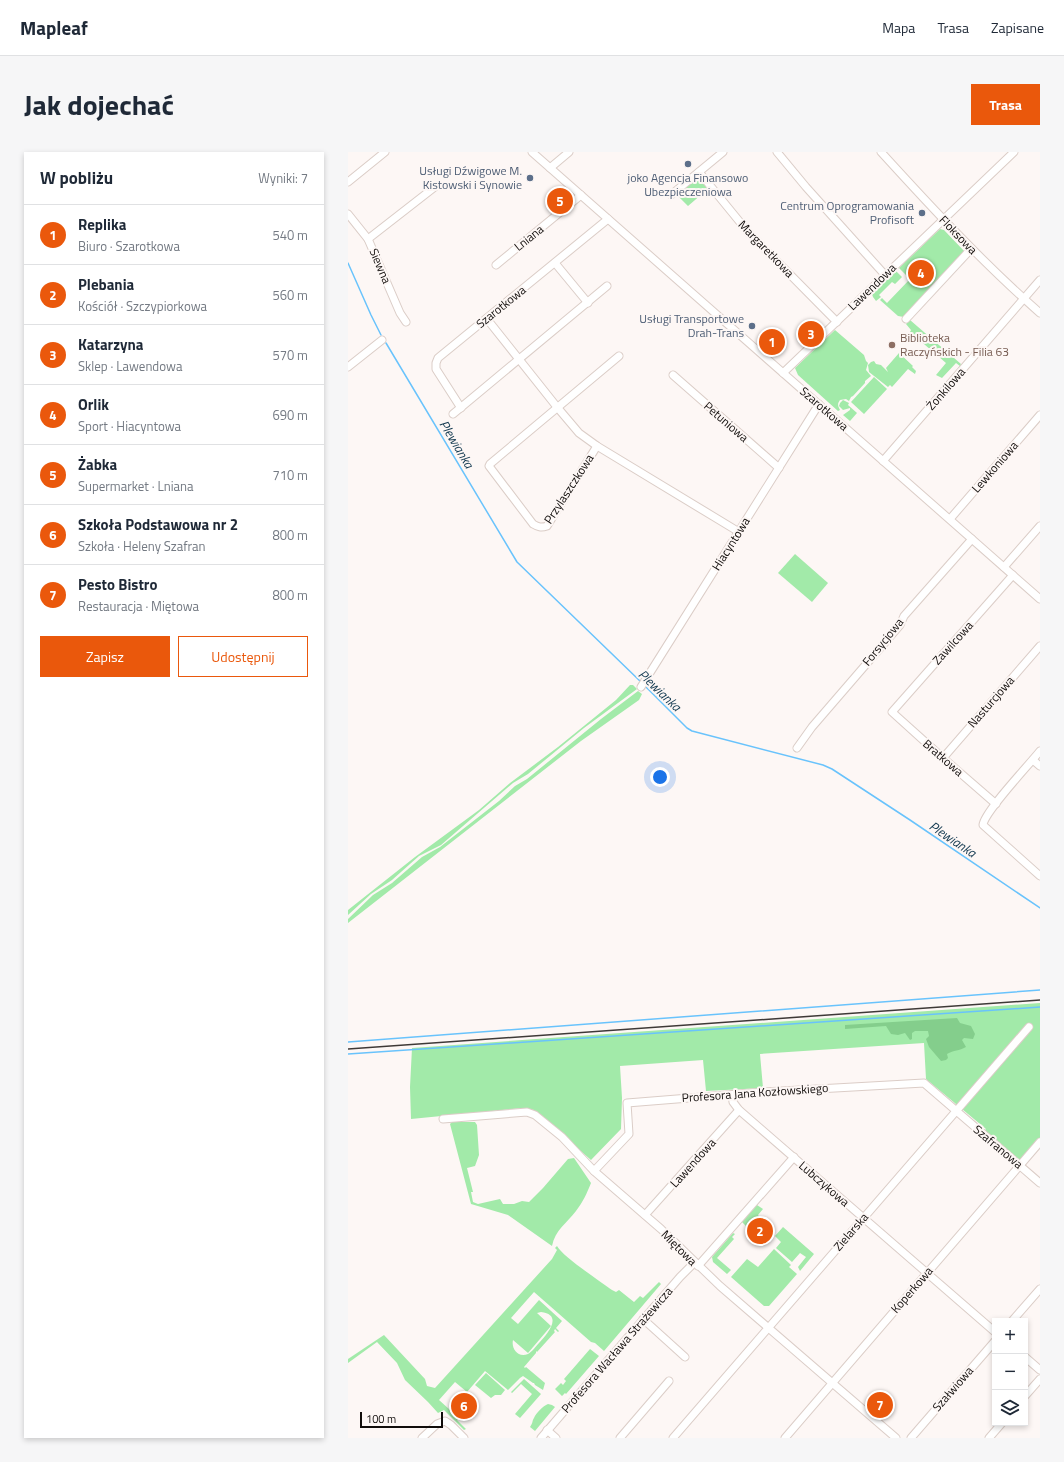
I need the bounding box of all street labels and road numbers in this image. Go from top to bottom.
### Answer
street label: Floksowa [935,211,982,259]
street label: Margaretkowa [734,216,799,282]
street label: Lniana [510,220,548,255]
street label: Siewna [365,245,396,286]
street label: Lawendowa [843,259,900,315]
street label: Szarotkowa [472,281,530,333]
street label: Żonkilowa [922,363,970,414]
street label: Szarotkowa [796,382,853,435]
street label: Petuniowa [700,397,753,447]
street label: Lewkoniowa [967,437,1023,497]
street label: Przylaszczkowa [539,450,598,527]
street label: Hiacyntowa [707,513,754,574]
street label: Forsycjowa [857,614,908,670]
street label: Zawilcowa [928,616,978,669]
street label: Nasturcjowa [963,671,1019,732]
street label: Bratkowa [919,734,968,781]
street label: Profesora Jana Kozłowskiego [681,1078,829,1107]
street label: Szafranowa [969,1120,1027,1173]
street label: Lawendowa [665,1134,720,1192]
street label: Lubczykowa [795,1156,854,1211]
street label: Zielarska [829,1208,873,1255]
street label: Miętowa [657,1225,702,1270]
street label: Koperkowa [886,1262,937,1317]
street label: Profesora Wacława Strażewicza [556,1282,677,1417]
street label: Szałwiowa [927,1362,978,1416]

